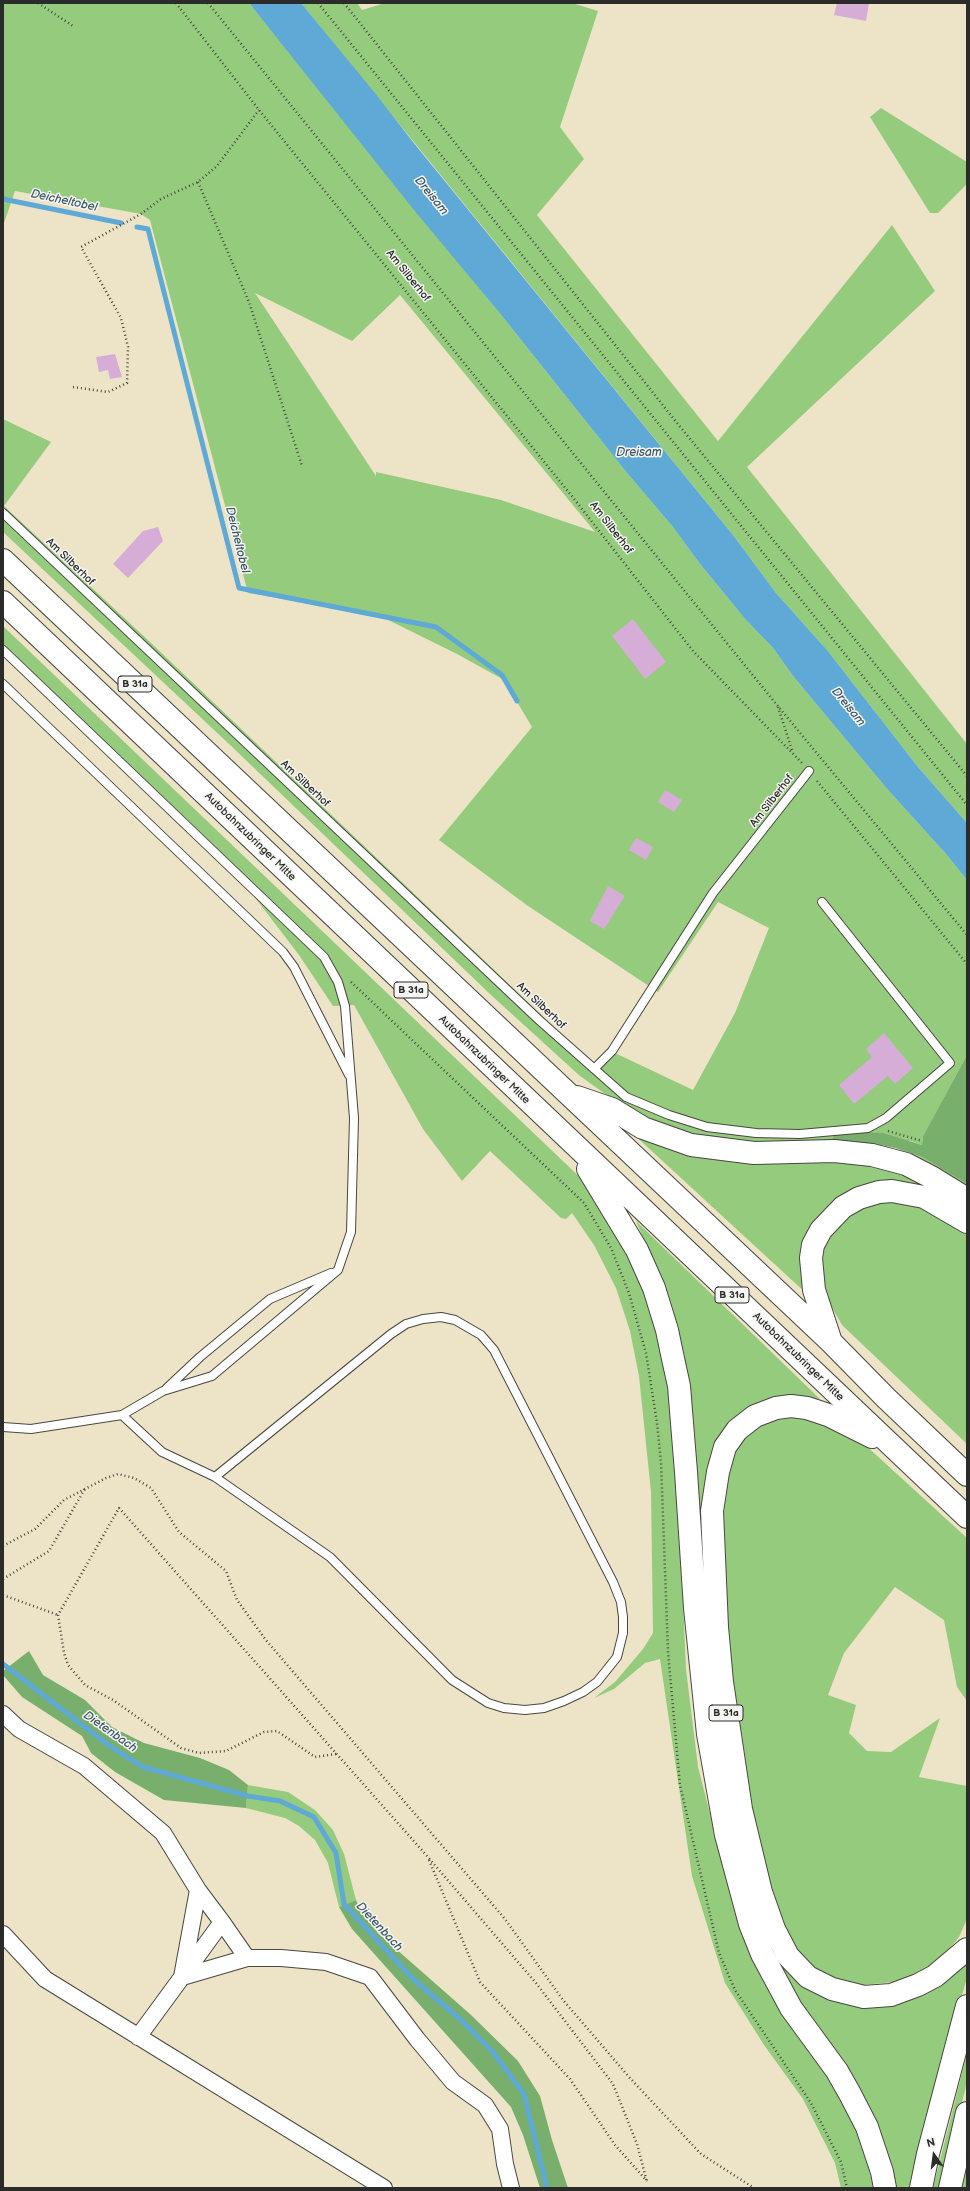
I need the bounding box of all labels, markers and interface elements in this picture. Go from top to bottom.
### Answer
water label: Dreisam [411,174,451,218]
water label: Deicheltobel [29,187,99,215]
street label: Am Silberhof [383,247,433,305]
water label: Dreisam [616,446,662,460]
street label: Am Silberhof [586,499,636,557]
water label: Deicheltobel [222,505,252,575]
street label: Am Silberhof [43,535,97,589]
road number: B 31a [118,676,152,692]
water label: Dreisam [828,685,868,729]
street label: Am Silberhof [278,758,332,810]
street label: Am Silberhof [747,772,797,830]
street label: Autobahnzubringer Mitte [202,790,298,884]
street label: Am Silberhof [514,980,568,1032]
road number: B 31a [394,982,428,998]
street label: Autobahnzubringer Mitte [436,1013,532,1107]
road number: B 31a [715,1287,749,1303]
street label: Autobahnzubringer Mitte [750,1310,846,1404]
road number: B 31a [709,1705,743,1721]
water label: Dietenbach [80,1708,140,1756]
water label: Dietenbach [353,1899,405,1955]
north arrow [914,2135,954,2175]
text: N [925,2136,937,2150]

